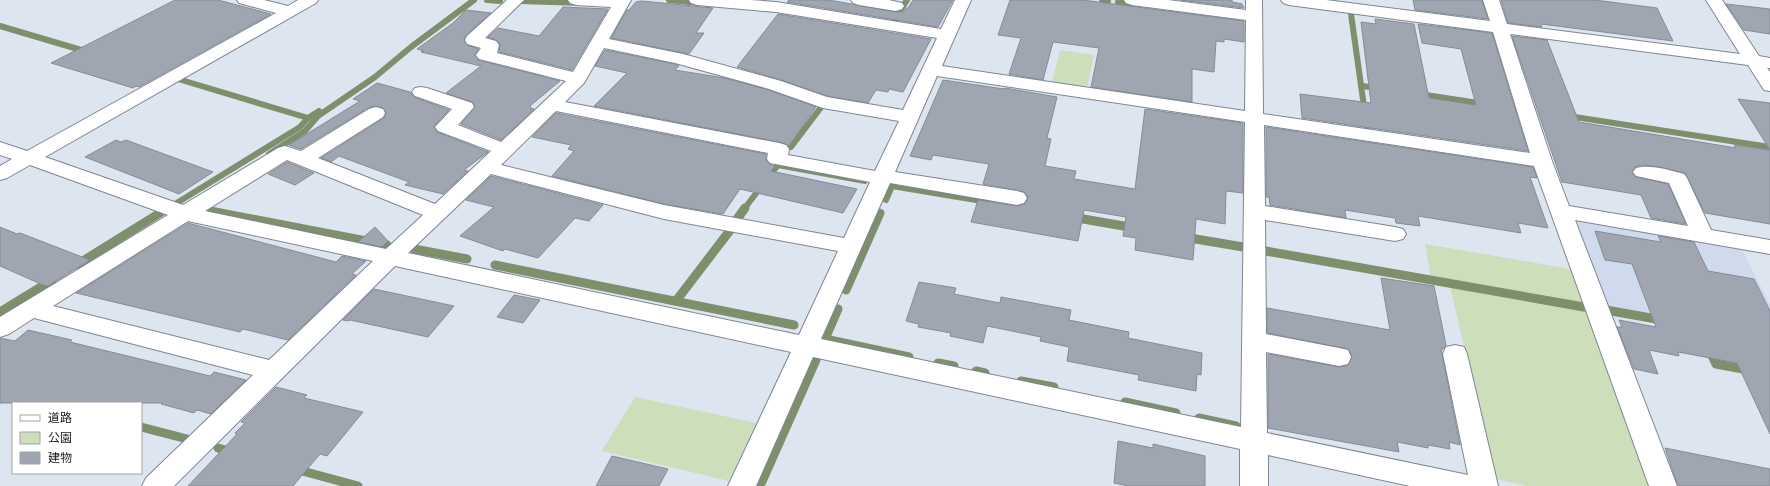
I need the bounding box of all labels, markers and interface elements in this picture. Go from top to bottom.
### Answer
legend [12,402,142,474]
text: 道路 [48,411,72,425]
text: 公園 [48,431,72,445]
text: 建物 [48,451,72,465]

